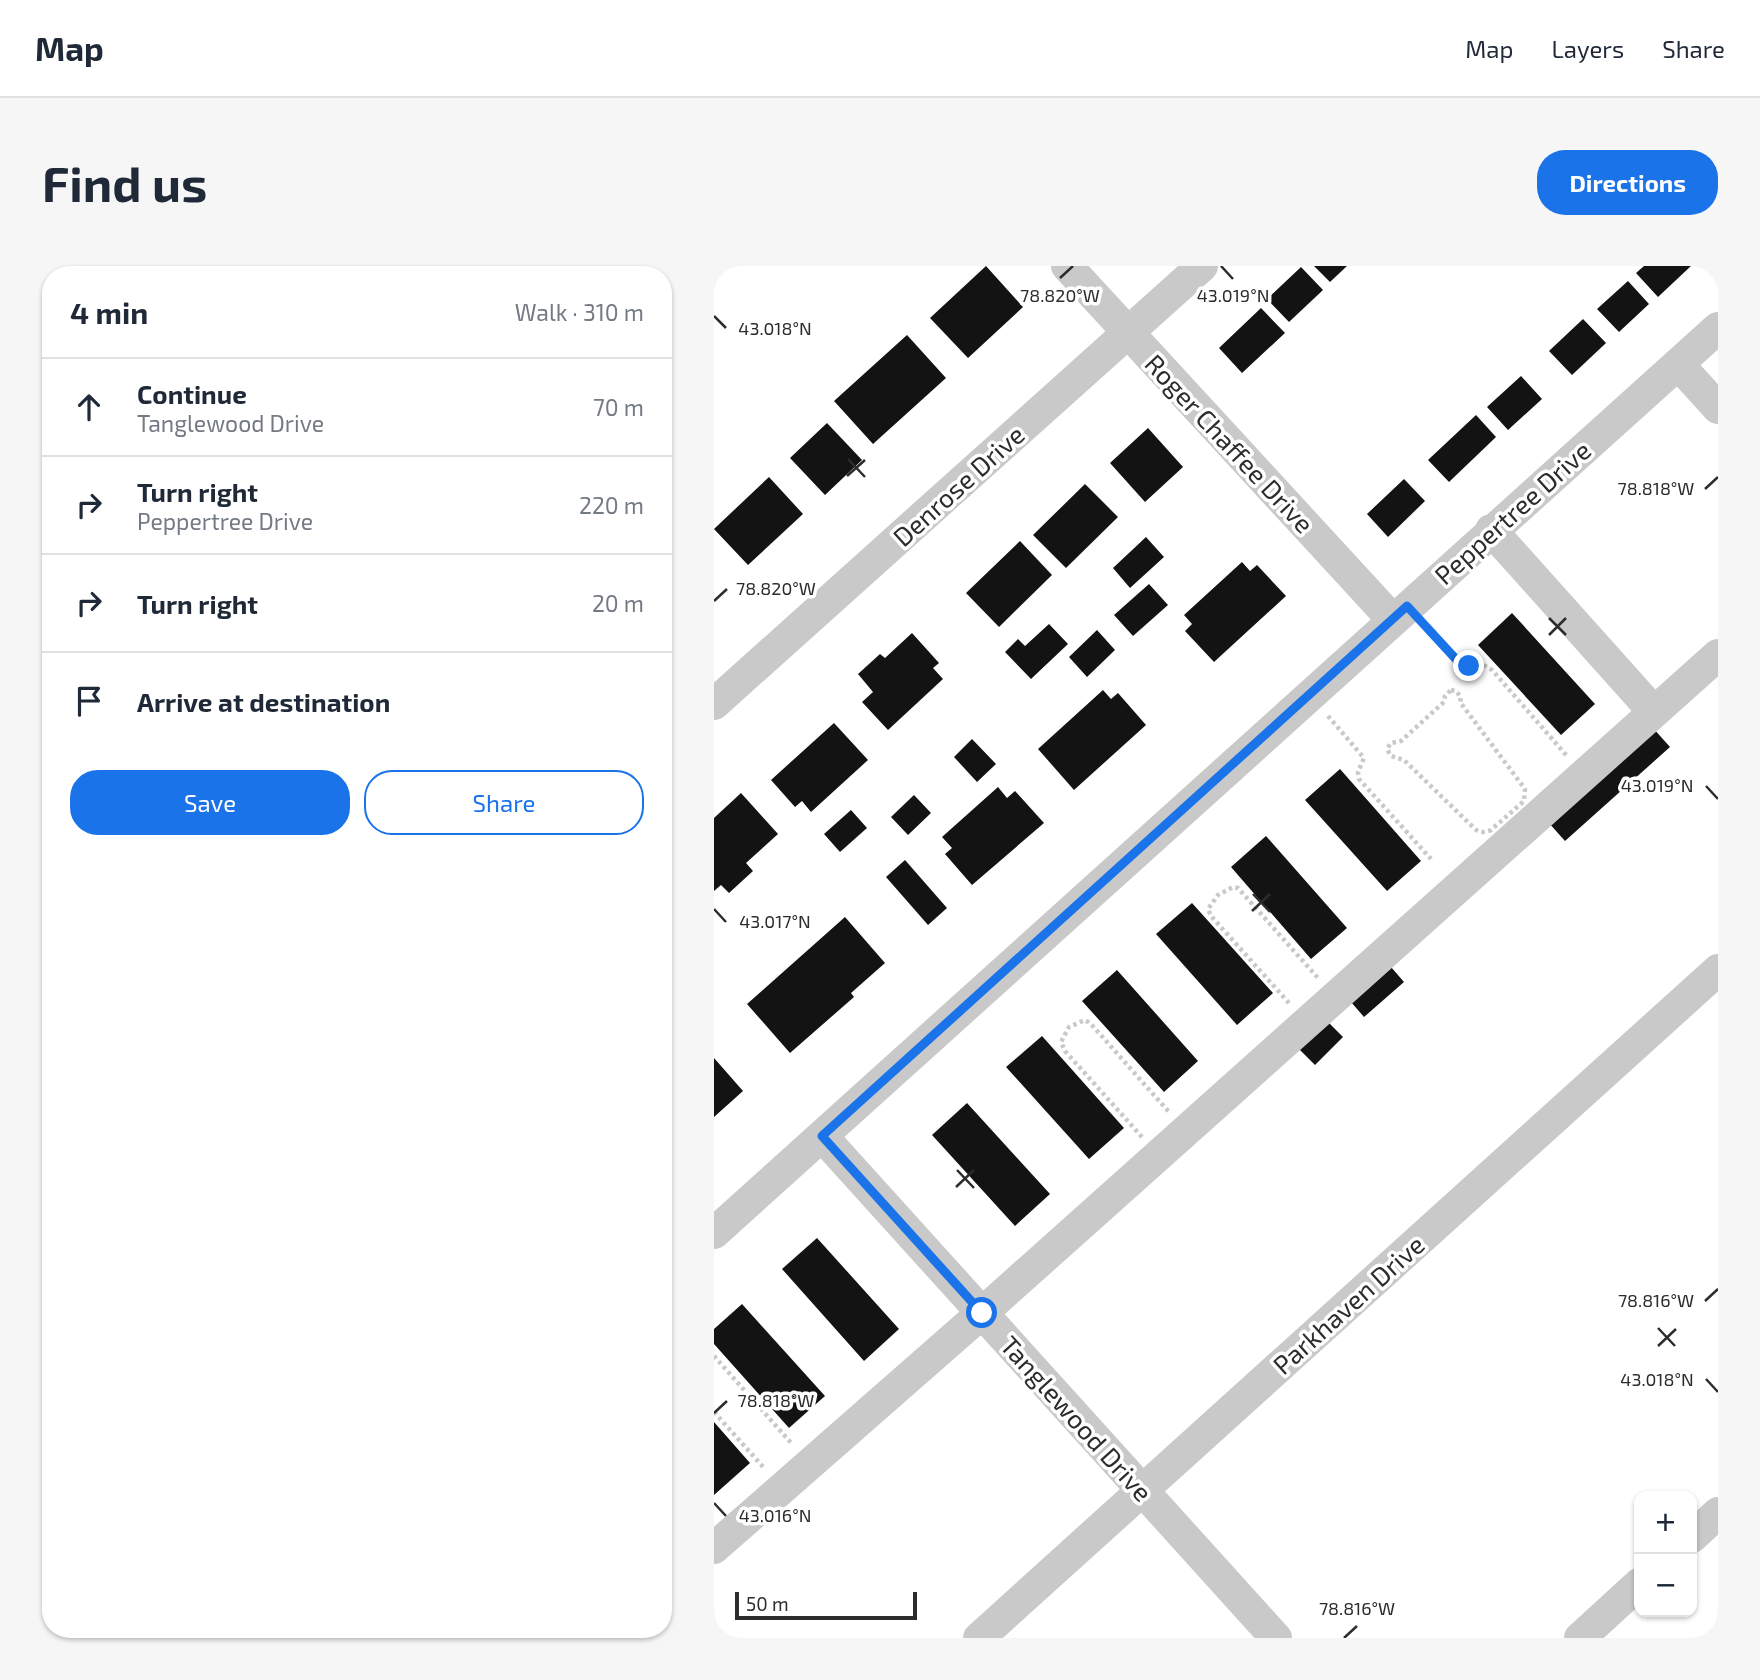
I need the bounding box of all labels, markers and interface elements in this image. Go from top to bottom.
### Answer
text: Map [35,28,104,68]
text: Map [1465,34,1513,63]
text: Layers [1551,34,1624,63]
text: Share [1662,34,1725,63]
button: Directions [1537,150,1718,215]
text: Find us [42,153,207,212]
text: 78.820°W [1020,284,1100,306]
text: 43.019°N [1197,284,1269,306]
text: 4 min [70,294,148,330]
text: Walk · 310 m [515,298,644,326]
text: 43.018°N [738,317,812,339]
street label: Roger Chaffee Drive [1139,347,1321,539]
text: Continue [137,378,247,409]
icon: ahead [70,388,108,426]
text: 70 m [593,393,644,421]
text: Tanglewood Drive [137,409,324,437]
street label: Denrose Drive [886,418,1030,552]
street label: Peppertree Drive [1428,434,1596,590]
text: Turn right [137,476,258,507]
text: 78.818°W [1618,477,1694,499]
icon: right [70,486,108,524]
text: 220 m [579,491,644,519]
text: Peppertree Drive [137,507,313,535]
text: 78.820°W [736,577,816,599]
icon: right [70,584,108,622]
text: Turn right [137,588,258,619]
text: 20 m [592,589,644,617]
route end [1453,650,1484,681]
icon: arrive [70,682,108,720]
text: Arrive at destination [137,686,390,717]
button: Save [70,770,350,835]
button: Share [364,770,644,835]
text: 43.019°N [1621,774,1693,796]
text: 43.017°N [739,910,811,932]
street label: Parkhaven Drive [1266,1228,1430,1380]
text: 78.816°W [1618,1289,1694,1311]
route start [966,1297,997,1328]
street label: Tanglewood Drive [995,1329,1159,1507]
text: 43.018°N [1620,1368,1694,1390]
text: 78.818°W [738,1389,814,1411]
map controls [1634,1491,1697,1617]
button: + [1634,1491,1697,1554]
text: 43.016°N [739,1504,811,1526]
button: − [1634,1554,1697,1617]
scale bar [735,1589,917,1621]
text: 50 m [746,1592,789,1615]
text: 78.816°W [1319,1597,1395,1619]

